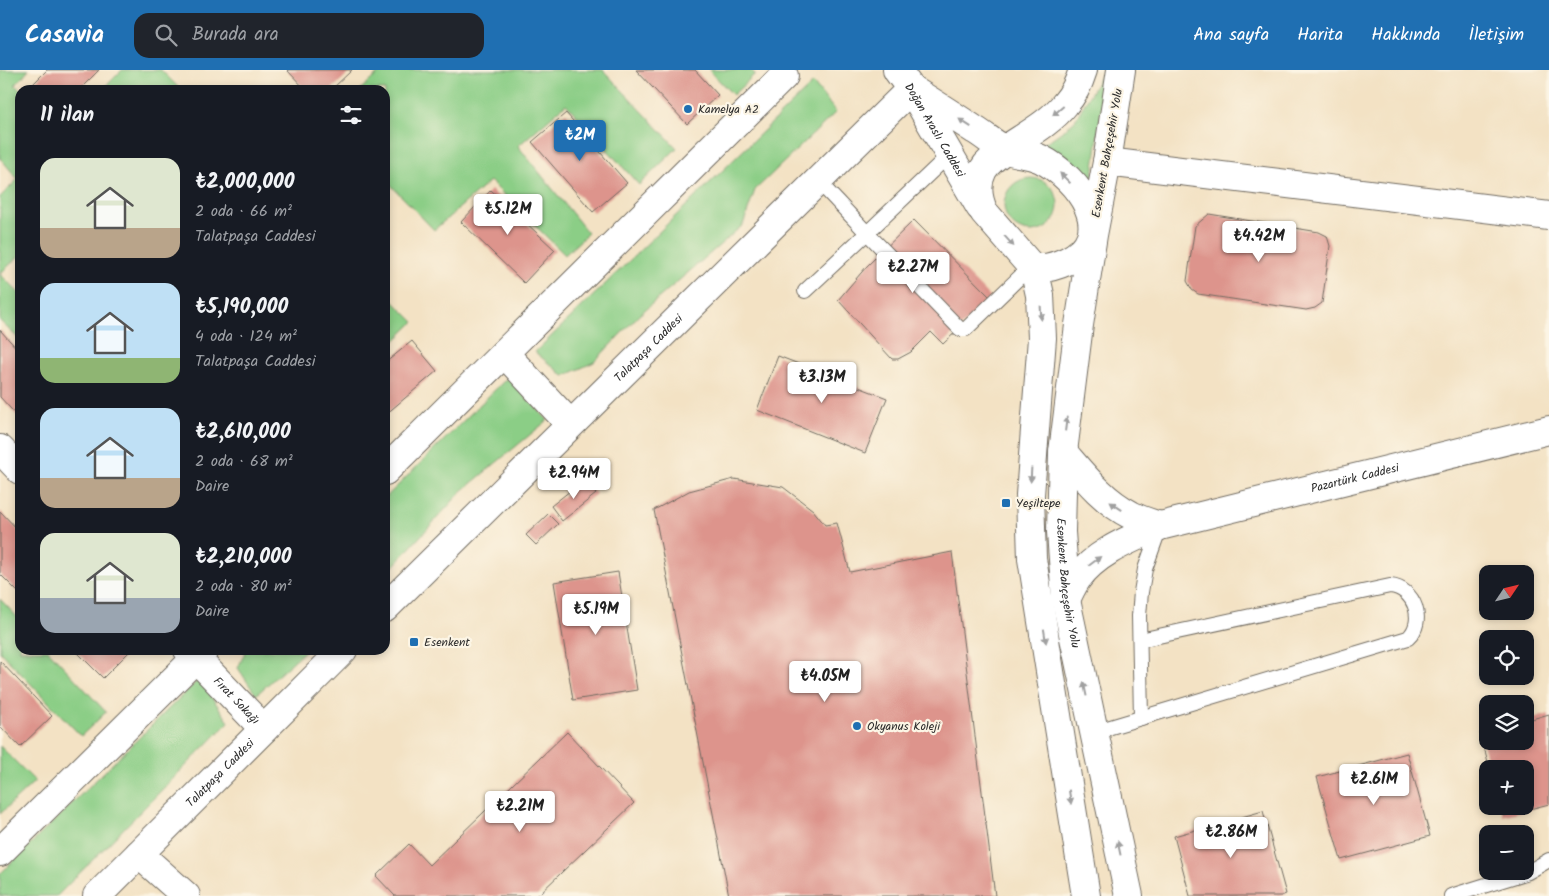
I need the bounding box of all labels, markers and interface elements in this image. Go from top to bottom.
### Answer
search box [134,13,484,58]
text: Casavia [25,16,104,55]
text: Burada ara [192,20,279,50]
icon: search [152,21,180,49]
text: Ana sayfa [1193,21,1269,50]
text: Harita [1297,21,1343,50]
text: Hakkında [1371,21,1440,50]
text: İletişim [1468,21,1524,50]
street label: Doğan Araslı Caddesi [899,79,970,182]
street label: Esenkent Bahçeşehir Yolu [1087,87,1128,219]
text: 11 ilan [40,99,94,132]
place label: Kamelya A2 [698,100,759,119]
icon: filters [337,101,365,129]
marker: Kamelya A2 [682,103,694,115]
one-way arrow [1052,105,1064,117]
one-way arrow [958,118,971,128]
pin: ₺2M [556,119,604,162]
text: ₺2M [565,123,595,148]
text: ₺2,000,000 [195,166,294,199]
one-way arrow [1060,172,1072,184]
icon: home [80,178,140,238]
pin: ₺5.12M [467,194,549,236]
text: ₺5.12M [485,197,531,222]
text: 2 oda · 66 m² [195,199,292,224]
pin: ₺4.42M [1218,220,1300,263]
text: Talatpaşa Caddesi [195,224,315,249]
text: ₺4.42M [1233,224,1285,249]
one-way arrow [1003,235,1015,247]
pin: ₺2.27M [872,252,954,294]
text: ₺2.27M [888,255,938,280]
text: ₺5,190,000 [195,291,288,324]
icon: home [80,303,140,363]
one-way arrow [1038,305,1046,321]
street label: Talatpaşa Caddesi [610,309,688,387]
text: 4 oda · 124 m² [195,324,297,349]
text: Talatpaşa Caddesi [195,349,315,374]
pin: ₺3.13M [781,362,863,404]
text: ₺3.13M [798,365,846,390]
text: ₺2,610,000 [195,416,291,449]
one-way arrow [1062,416,1070,432]
icon: home [80,428,140,488]
text: 2 oda · 68 m² [195,449,293,474]
pin: ₺2.94M [533,458,615,500]
street label: Pazartürk Caddesi [1309,458,1402,498]
text: ₺2.94M [549,461,599,486]
one-way arrow [1027,467,1035,483]
text: Daire [195,474,229,499]
place label: Yeşiltepe [1016,494,1061,513]
marker: Yeşiltepe [1000,497,1012,509]
one-way arrow [1110,501,1123,511]
street label: Esenkent Bahçeşehir Yolu [1051,518,1085,650]
text: ₺2,210,000 [195,541,292,574]
icon: home [80,553,140,613]
one-way arrow [1088,556,1101,567]
north arrow [1479,565,1534,620]
map controls [1479,565,1534,880]
text: 2 oda · 80 m² [195,574,292,599]
pin: ₺5.19M [555,594,637,636]
text: ₺5.19M [573,597,619,622]
text: Daire [195,599,229,624]
one-way arrow [1041,629,1049,645]
button: locate [1479,630,1534,685]
place label: Esenkent [424,633,470,652]
marker: Esenkent [408,636,420,648]
pin: ₺4.05M [784,660,866,703]
text: ₺4.05M [800,664,850,689]
street label: Fırat Sokağı [208,672,264,729]
one-way arrow [1081,682,1089,697]
button: layers [1479,695,1534,750]
place label: Okyanus Koleji [867,717,941,736]
marker: Okyanus Koleji [851,720,863,732]
street label: Talatpaşa Caddesi [182,734,260,812]
button: + [1479,760,1534,815]
pin: ₺2.61M [1333,764,1415,806]
text: ₺2.61M [1350,767,1398,792]
one-way arrow [1067,789,1075,805]
pin: ₺2.21M [479,790,561,833]
text: ₺2.21M [496,794,544,819]
pin: ₺2.86M [1190,816,1272,859]
text: ₺2.86M [1205,820,1257,845]
button: − [1479,825,1534,880]
one-way arrow [1114,840,1122,856]

